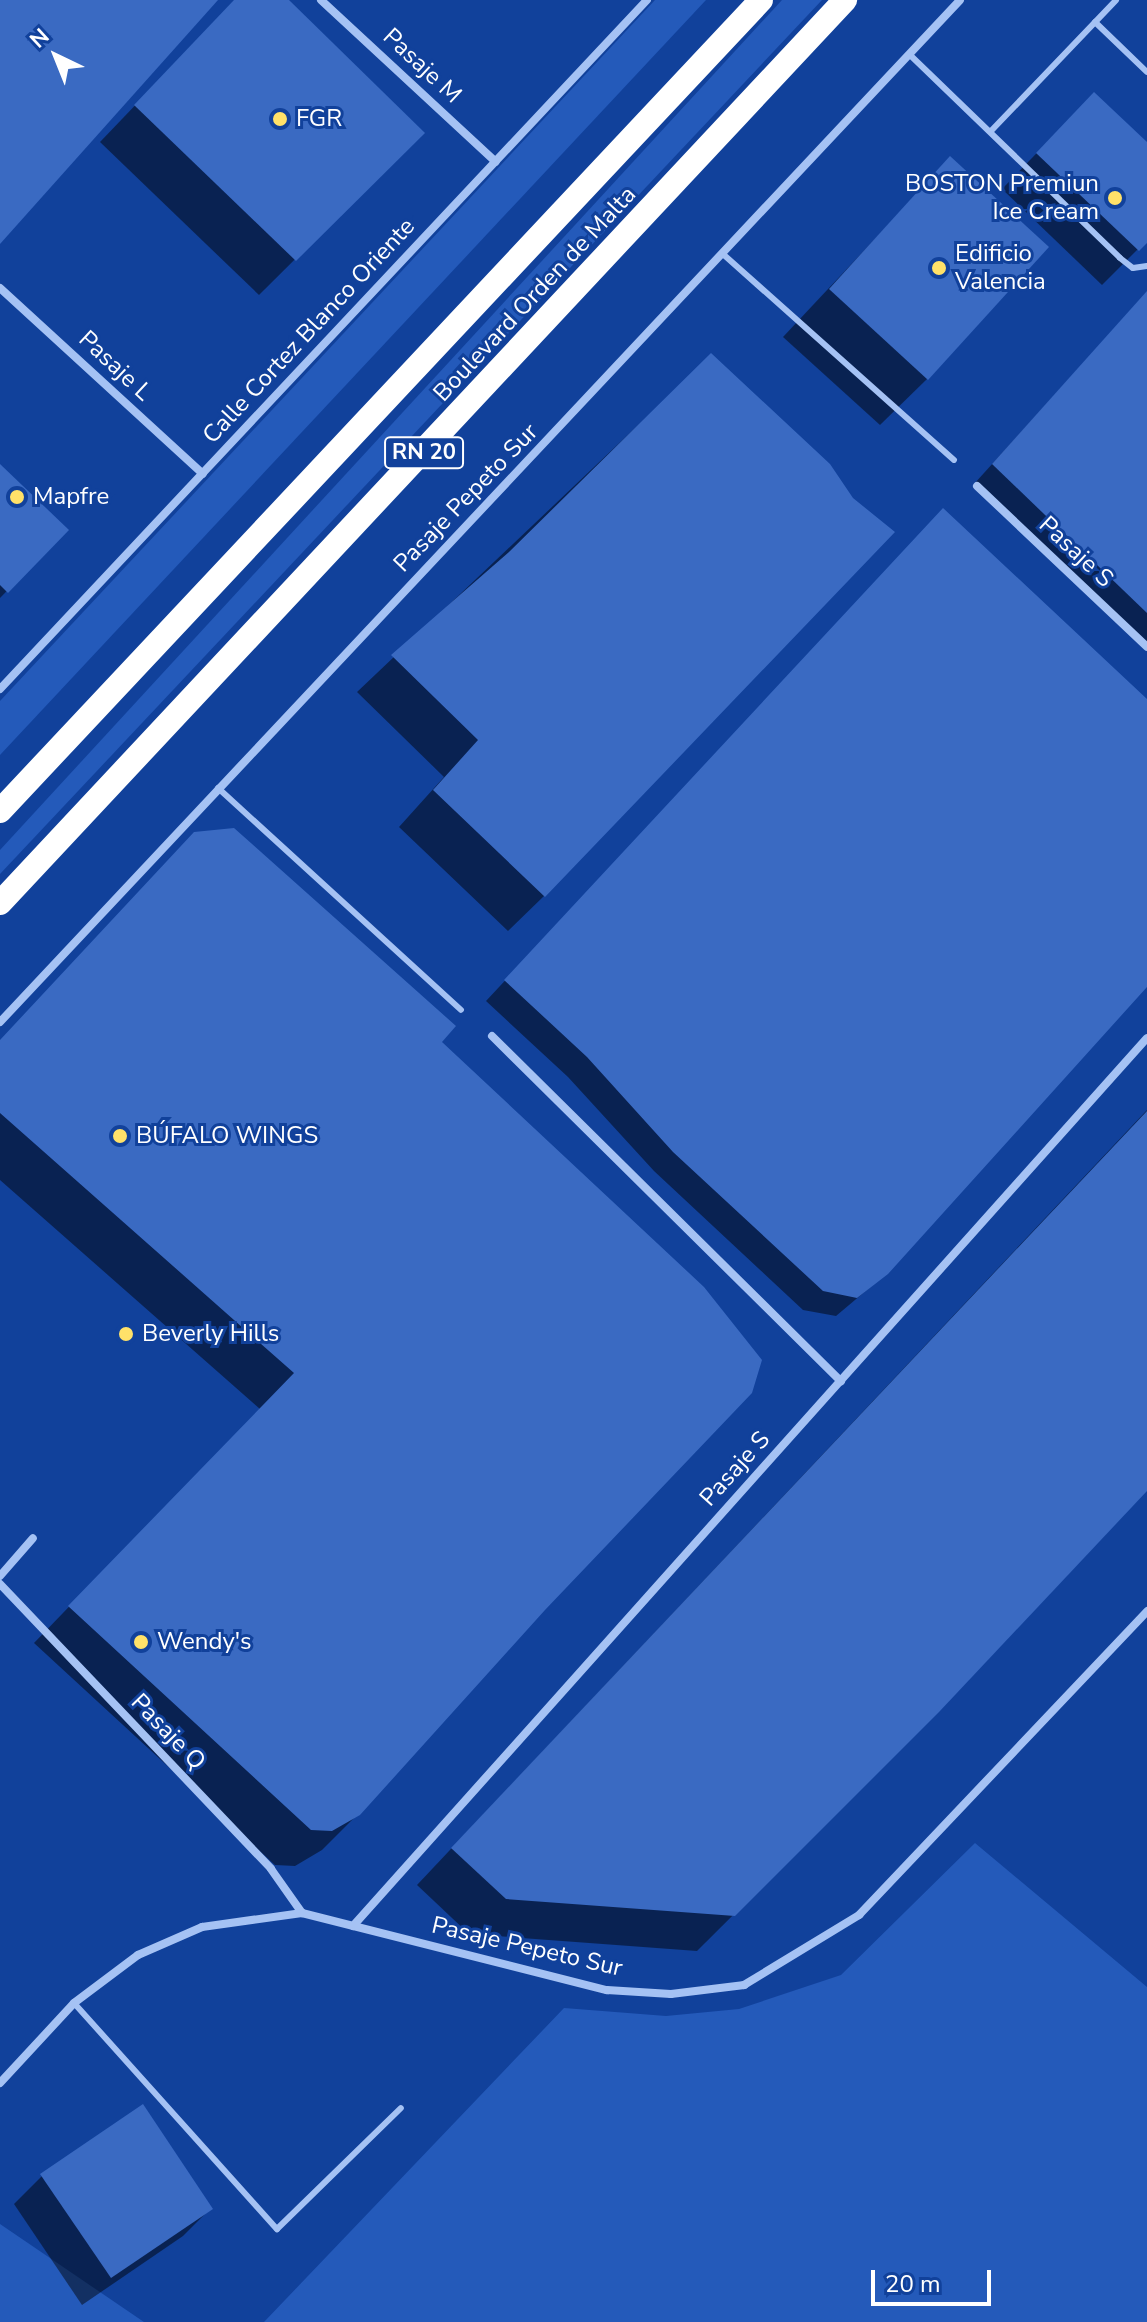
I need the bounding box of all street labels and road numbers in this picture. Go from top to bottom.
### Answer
street label: Pasaje M [377,22,467,110]
street label: Boulevard Orden de Malta [428,180,642,408]
street label: Calle Cortez Blanco Oriente [197,212,421,450]
street label: Pasaje L [73,325,157,407]
street label: Pasaje Pepeto Sur [388,418,544,578]
road number: RN 20 [384,435,464,471]
street label: Pasaje S [1033,510,1119,594]
street label: Pasaje S [694,1426,776,1512]
street label: Pasaje Q [125,1688,211,1776]
street label: Pasaje Pepeto Sur [429,1911,625,1983]

